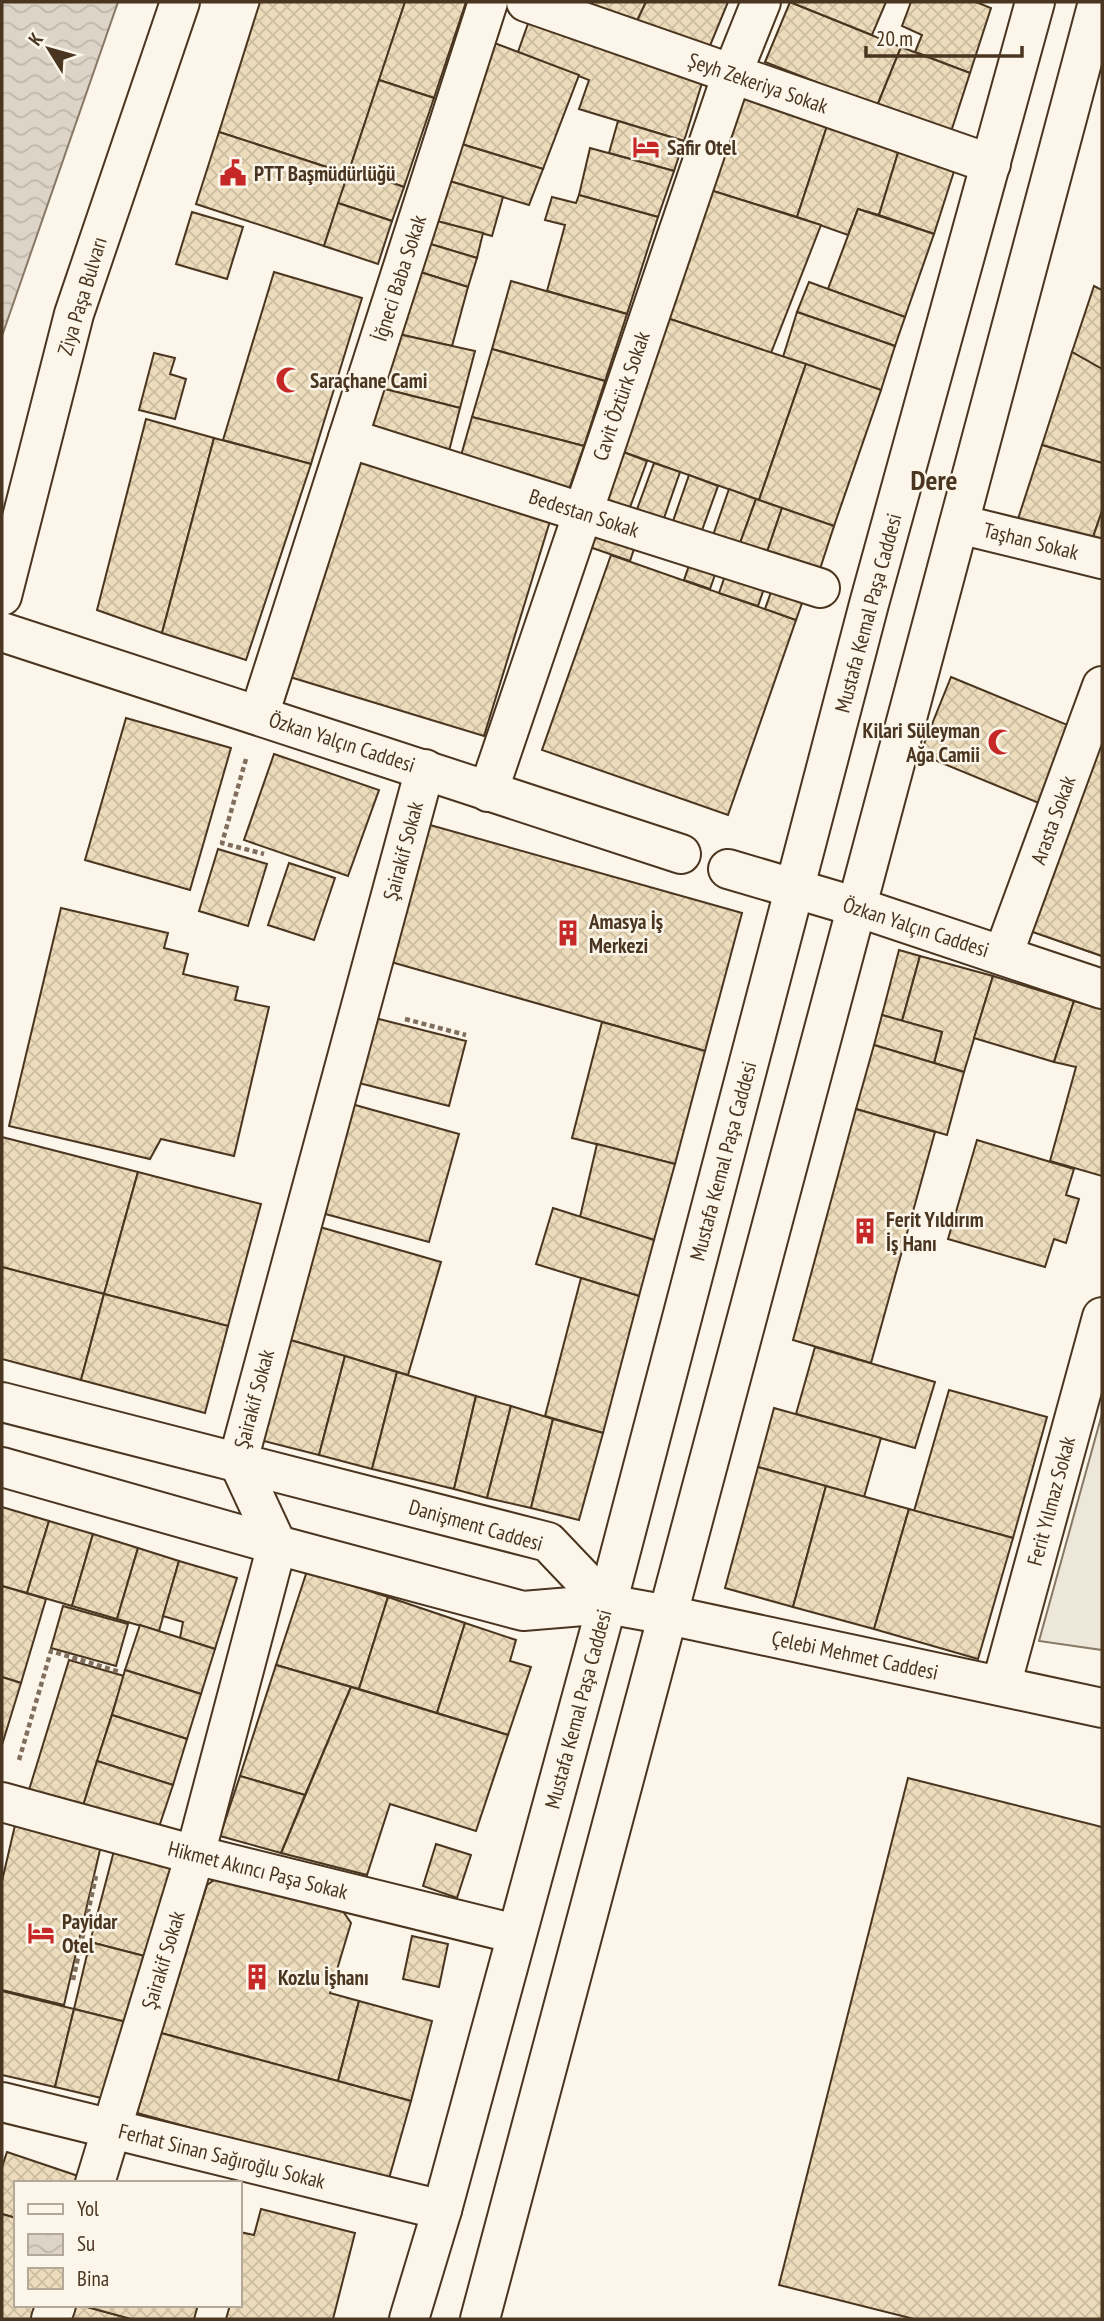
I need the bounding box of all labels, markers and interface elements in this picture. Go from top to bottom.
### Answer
north arrow [14,14,84,84]
scale bar [866,14,1022,58]
text: 20 m [876,25,913,52]
text: K [23,28,48,50]
street label: Şeyh Zekeriya Sokak [685,46,831,120]
hotel icon: Safir Otel [631,132,661,162]
place label: Safir Otel [667,134,737,161]
public building icon: PTT Başmüdürlüğü [218,158,248,188]
place label: PTT Başmüdürlüğü [254,160,395,187]
street label: İğneci Baba Sokak [366,211,432,345]
street label: Ziya Paşa Bulvarı [51,233,113,359]
street label: Cavit Öztürk Sokak [586,328,656,464]
mosque icon: Saraçhane Cami [274,365,304,395]
place label: Saraçhane Cami [310,367,427,394]
district label: Dere [910,461,958,498]
street label: Bedestan Sokak [526,483,642,543]
street label: Mustafa Kemal Paşa Caddesi [828,510,908,716]
street label: Taşhan Sokak [981,516,1081,566]
street label: Özkan Yalçın Caddesi [266,706,418,778]
place label: Kilari Süleyman Ağa Camii [863,717,980,768]
mosque icon: Kilari Süleyman Ağa Camii [986,727,1016,757]
street label: Arasta Sokak [1024,772,1082,868]
street label: Şairakif Sokak [377,799,429,903]
street label: Özkan Yalçın Caddesi [840,891,992,963]
place label: Amasya İş Merkezi [588,908,663,959]
building icon: Amasya İş Merkezi [553,918,583,948]
street label: Mustafa Kemal Paşa Caddesi [683,1058,763,1264]
place label: Ferit Yıldırım İş Hanı [886,1206,984,1257]
building icon: Ferit Yıldırım İş Hanı [850,1216,880,1246]
street label: Şairakif Sokak [228,1347,280,1451]
street label: Ferit Yılmaz Sokak [1021,1433,1081,1569]
street label: Danişment Caddesi [406,1493,546,1557]
street label: Mustafa Kemal Paşa Caddesi [538,1606,618,1812]
street label: Çelebi Mehmet Caddesi [769,1624,941,1686]
street label: Hikmet Akıncı Paşa Sokak [165,1835,351,1905]
place label: Payidar Otel [62,1908,118,1959]
street label: Şairakif Sokak [135,1908,191,2012]
hotel icon: Payidar Otel [26,1918,56,1948]
building icon: Kozlu İşhanı [242,1962,272,1992]
place label: Kozlu İşhanı [278,1964,369,1991]
street label: Ferhat Sinan Sağıroğlu Sokak [116,2117,328,2195]
legend [14,2181,242,2307]
text: Yol [77,2195,99,2222]
text: Su [77,2230,95,2257]
text: Bina [77,2265,109,2292]

